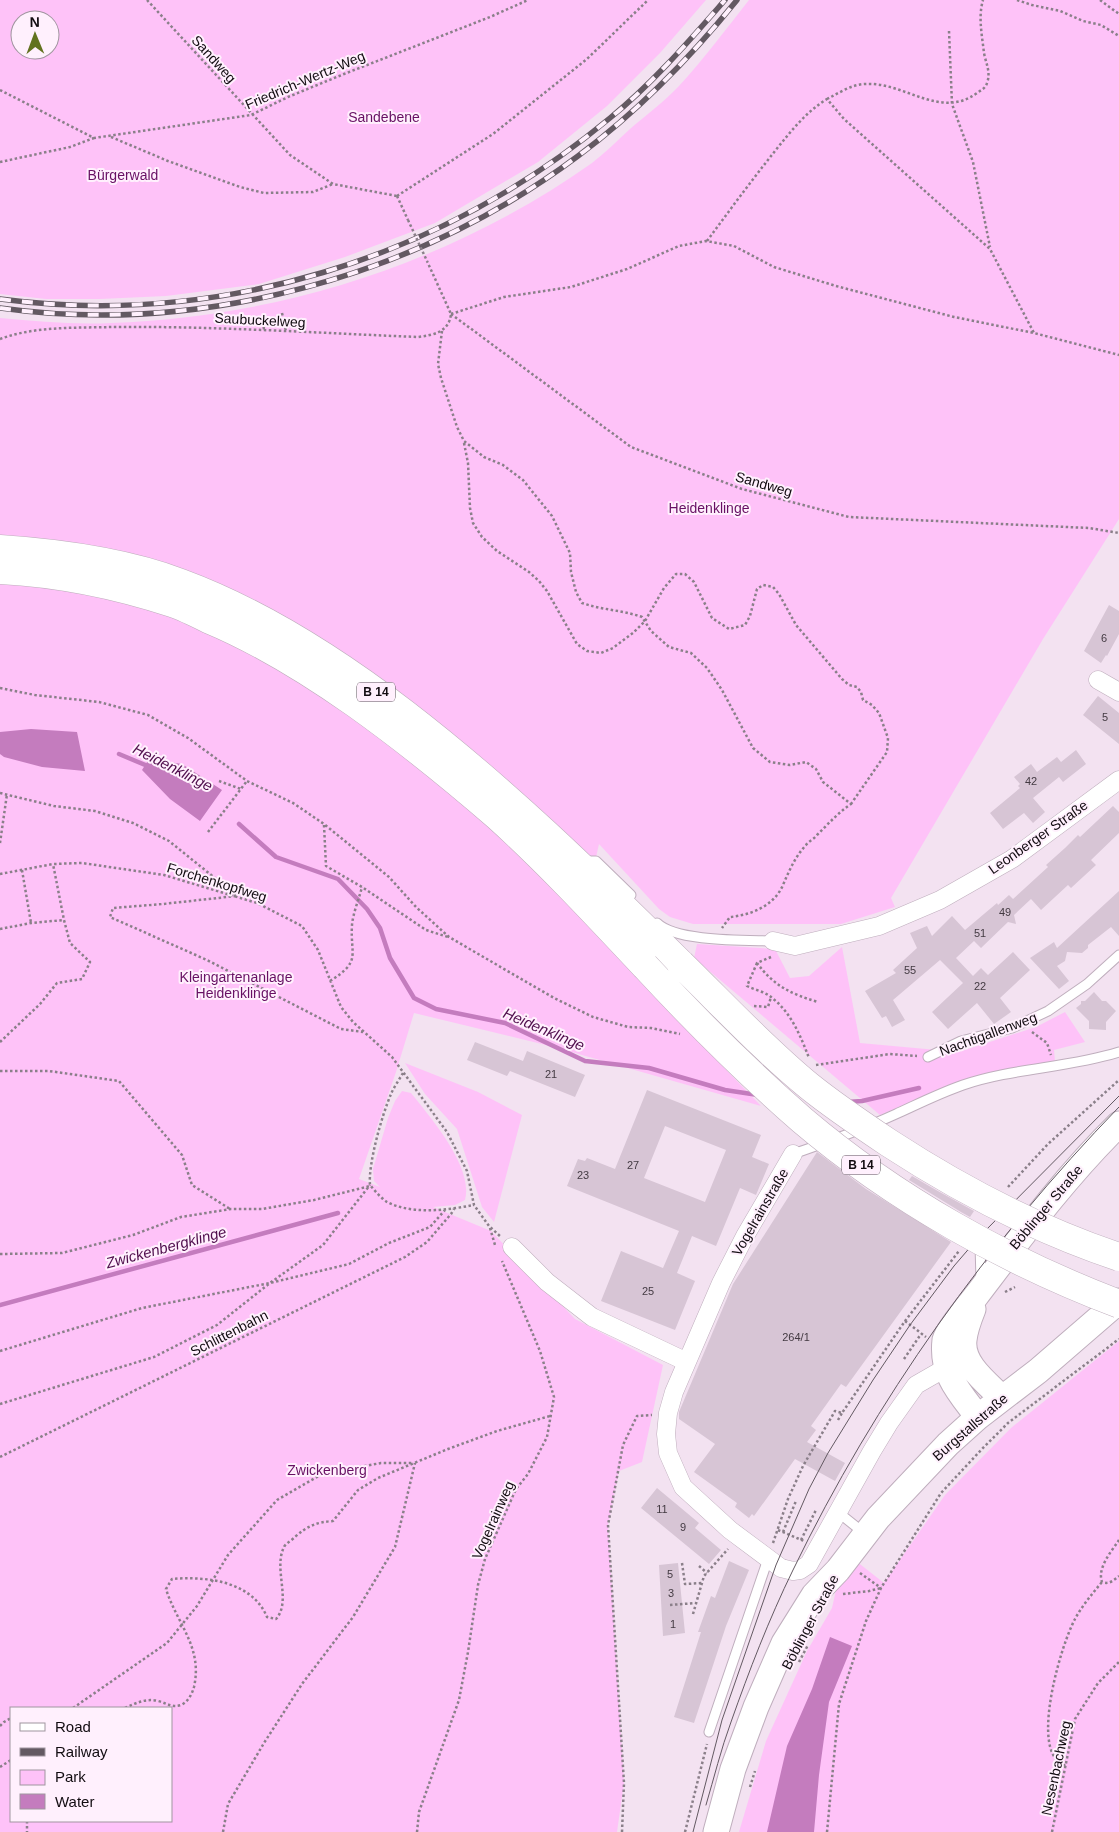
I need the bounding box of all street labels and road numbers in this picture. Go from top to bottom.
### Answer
street label: Sandweg [189,32,239,86]
street label: Friedrich-Wertz-Weg [243,48,367,112]
street label: Saubuckelweg [214,310,306,330]
street label: Sandweg [734,468,794,500]
road number: B 14 [357,682,395,702]
street label: Leonberger Straße [985,797,1091,877]
street label: Forchenkopfweg [165,859,269,905]
street label: Nachtigallenweg [937,1009,1039,1059]
road number: B 14 [842,1156,880,1174]
street label: Böblinger Straße [1006,1161,1086,1252]
street label: Vogelrainstraße [729,1165,792,1258]
street label: Schlittenbahn [188,1307,270,1359]
street label: Burgstallstraße [929,1390,1011,1464]
street label: Vogelrainweg [469,1478,517,1562]
street label: Böblinger Straße [778,1572,842,1672]
street label: Nesenbachweg [1038,1719,1074,1817]

